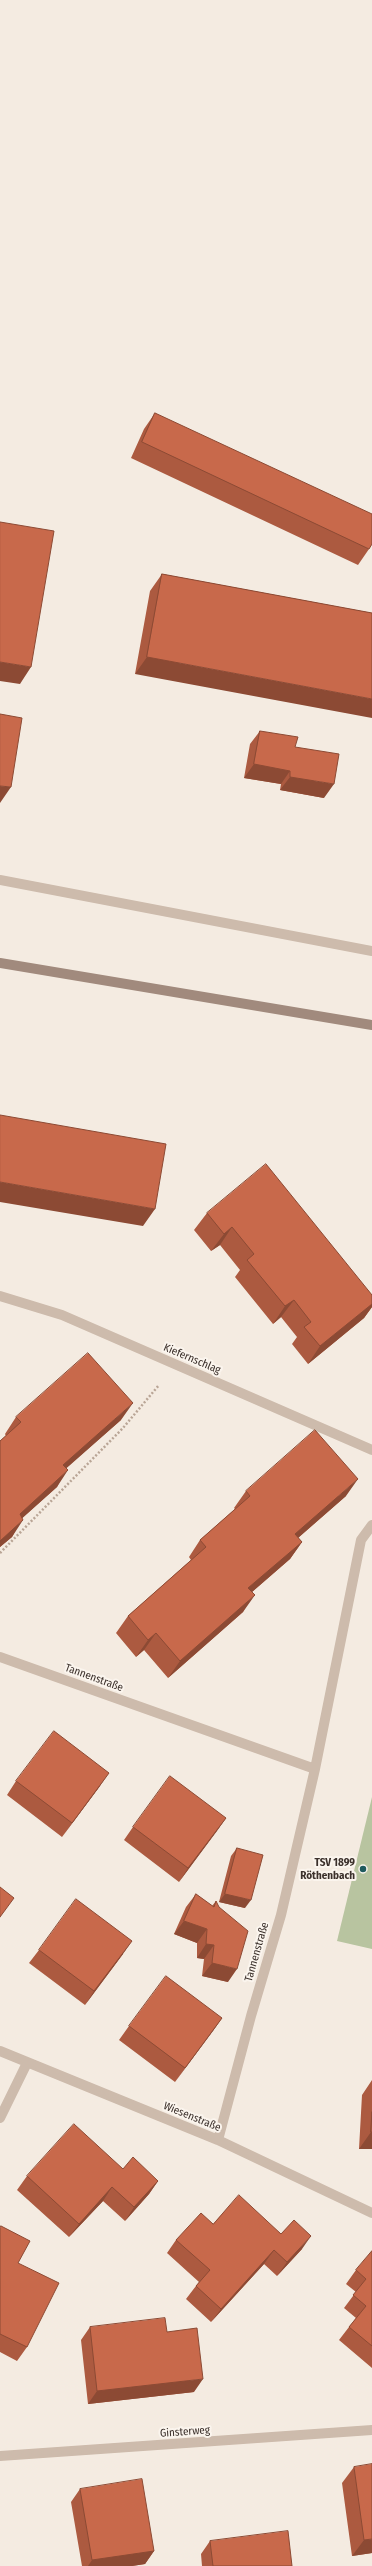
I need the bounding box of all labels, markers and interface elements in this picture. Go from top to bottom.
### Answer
street label: Kiefernschlag [161,1341,223,1377]
street label: Tannenstraße [63,1661,125,1695]
place label: TSV 1899 Röthenbach [300,1856,355,1882]
marker: TSV 1899 Röthenbach [358,1864,368,1874]
street label: Tannenstraße [242,1921,272,1983]
street label: Wiesenstraße [161,2099,223,2135]
street label: Ginsterweg [160,2424,210,2440]

